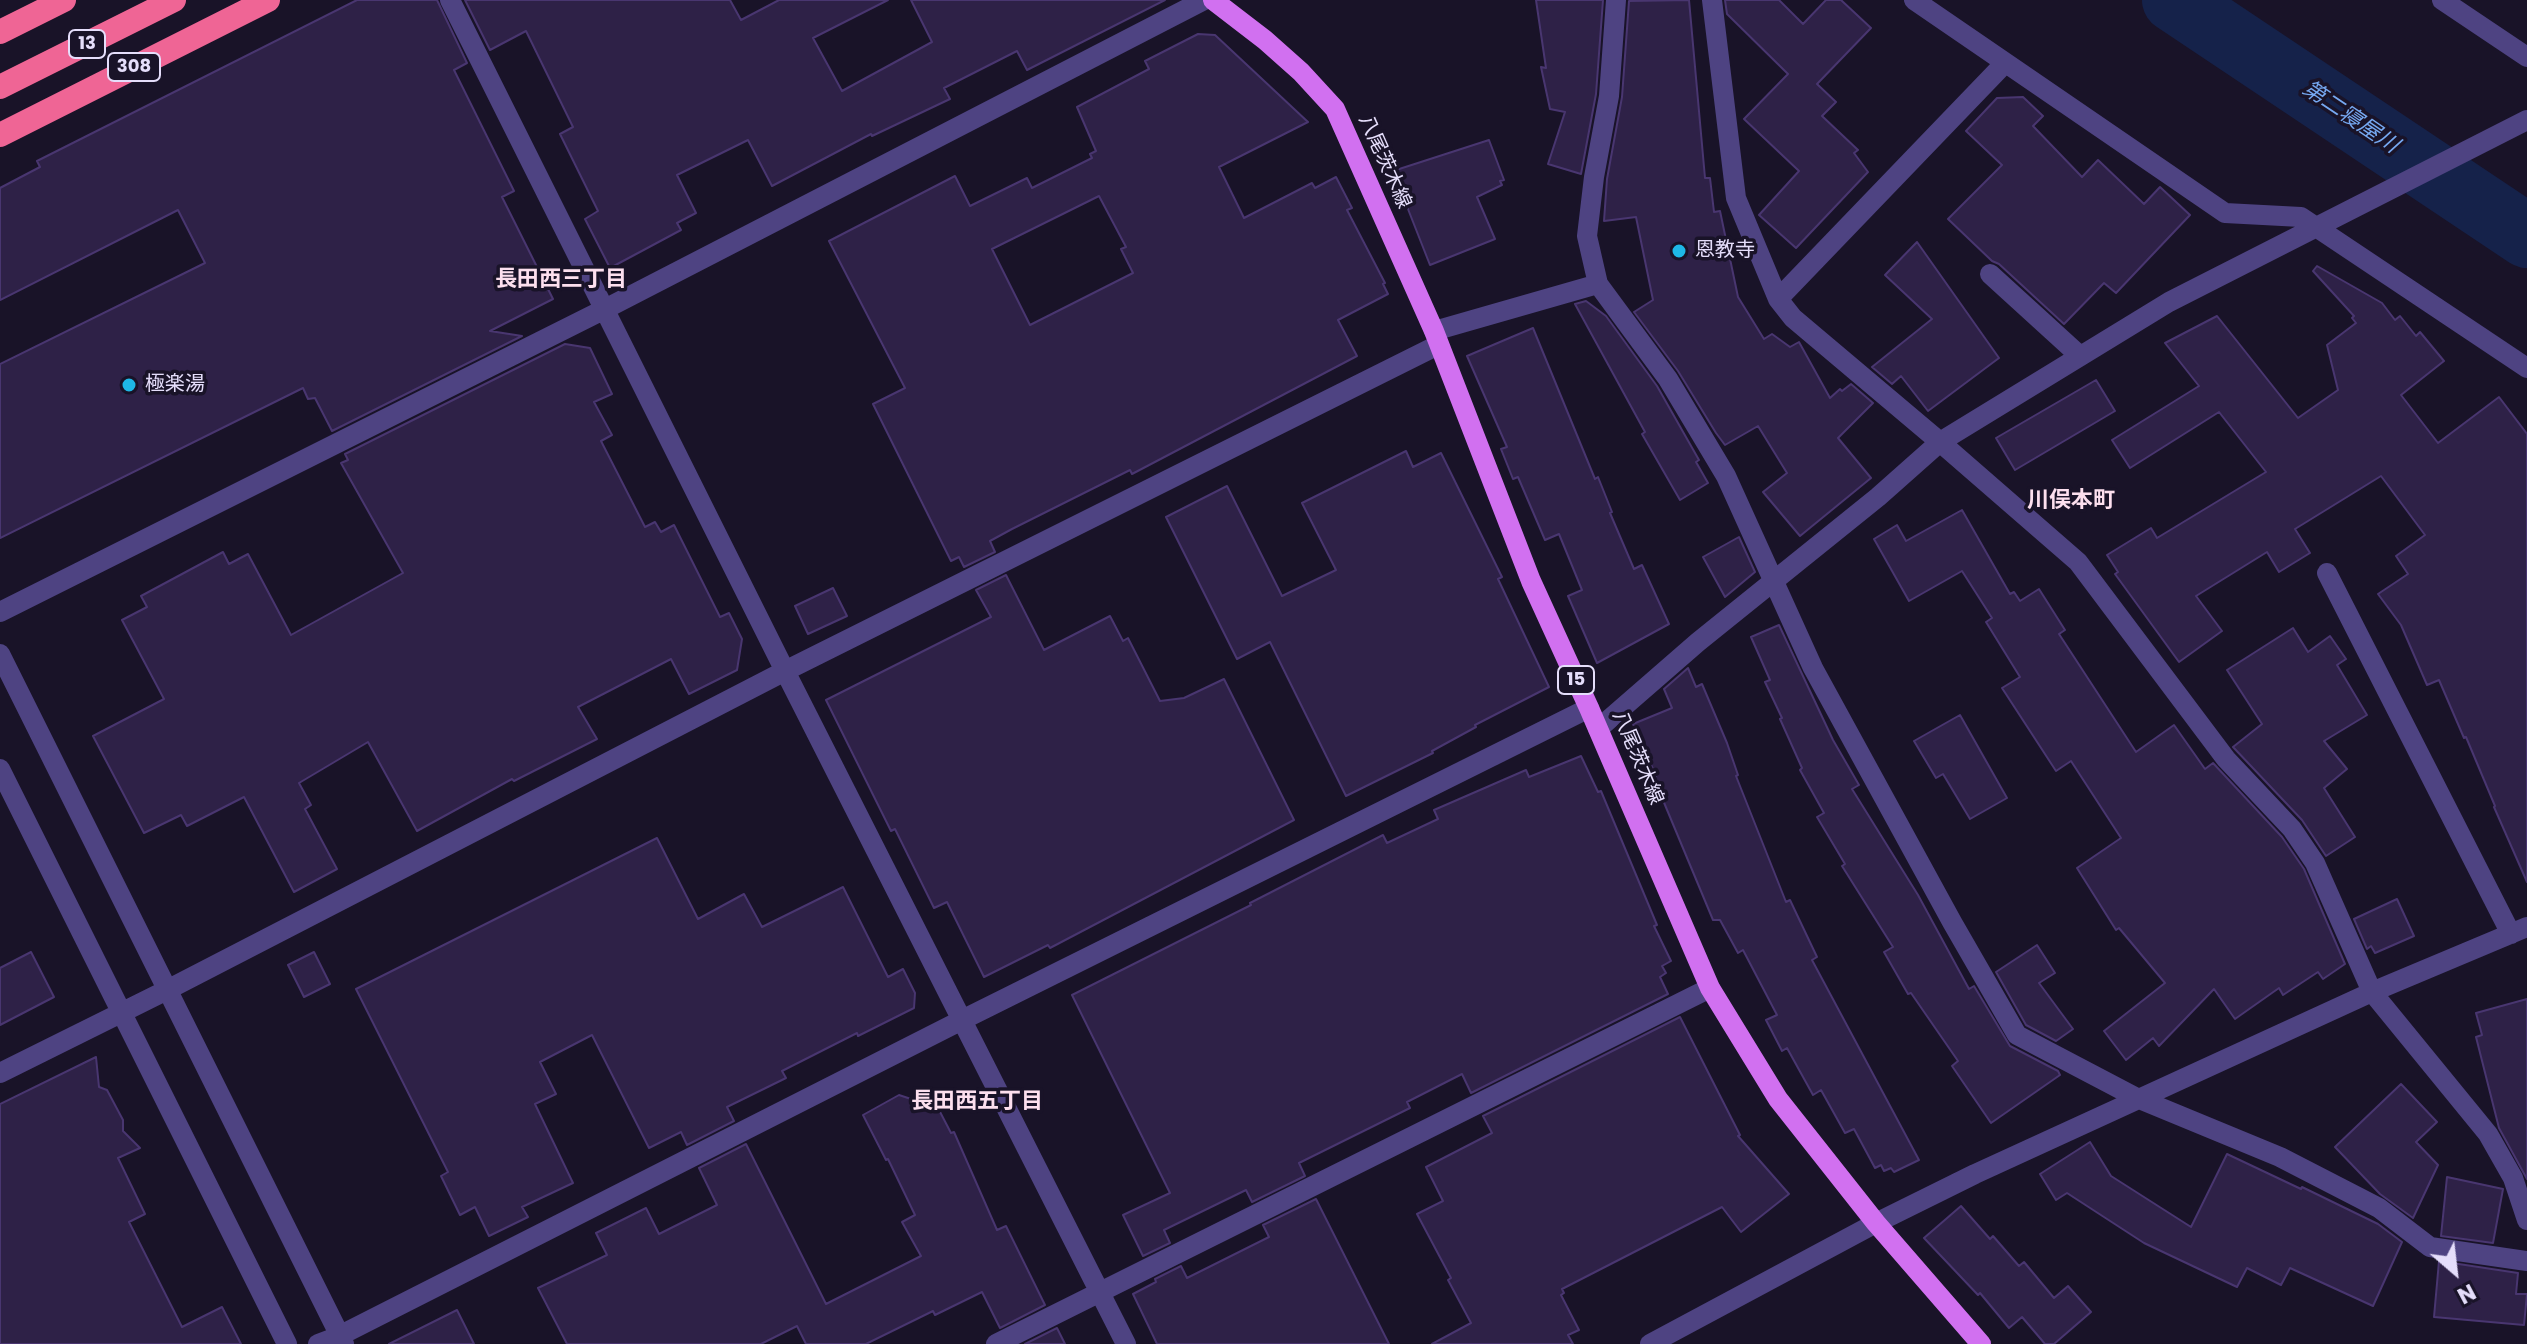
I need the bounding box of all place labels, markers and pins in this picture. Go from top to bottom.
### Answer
place label: 恩教寺 [1695,239,1755,263]
marker: 恩教寺 [1670,242,1688,260]
place label: 極楽湯 [145,373,205,397]
marker: 極楽湯 [120,376,138,394]

